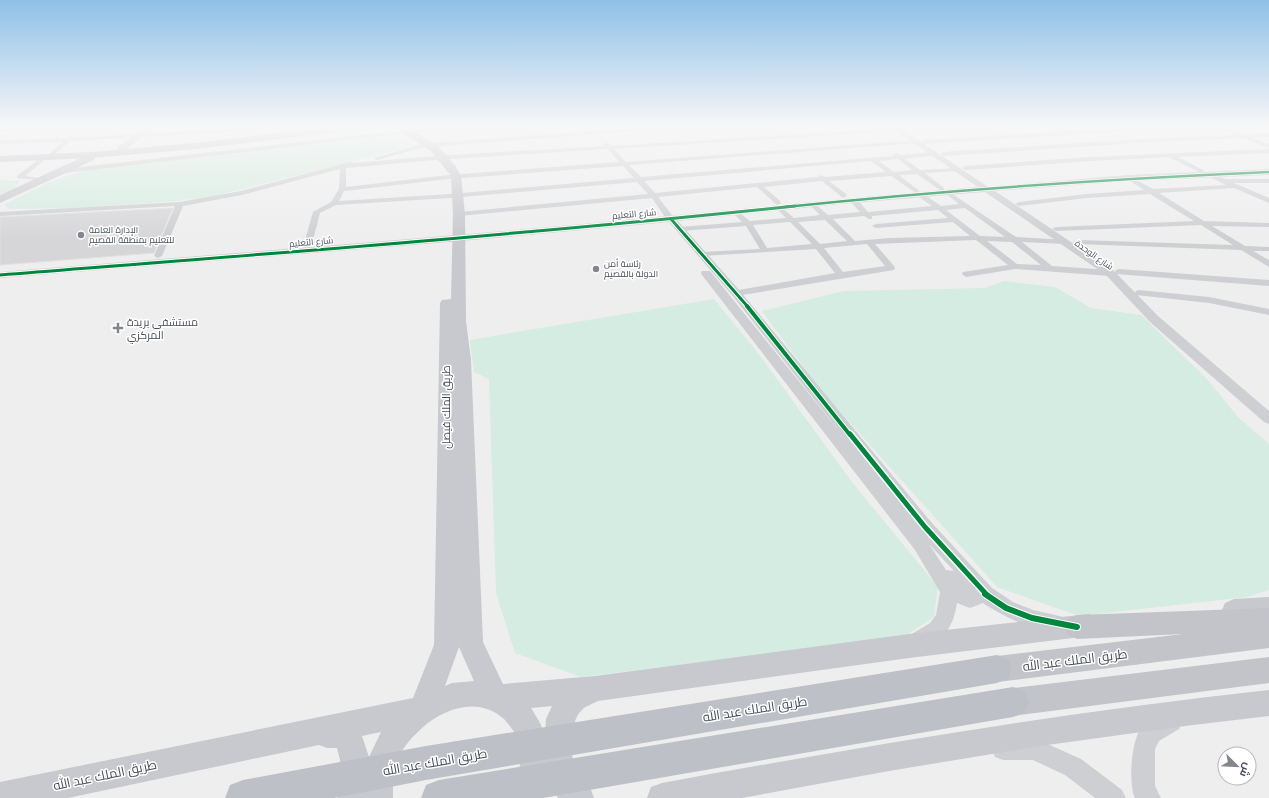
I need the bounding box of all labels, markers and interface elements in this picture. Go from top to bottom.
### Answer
street label: شارع التعليم [612,207,657,222]
place label: الإدارة العامة للتعليم بمنطقة القصيم [89,225,174,246]
marker: الإدارة العامة للتعليم بمنطقة القصيم [76,230,86,240]
street label: شارع التعليم [289,235,334,250]
street label: شارع الوحدة [1072,238,1115,273]
place label: رئاسة أمن الدولة بالقصيم [604,258,658,280]
marker: رئاسة أمن الدولة بالقصيم [591,264,601,274]
place label: مستشفى بريدة المركزي [127,316,198,344]
marker: مستشفى بريدة المركزي [112,322,124,334]
street label: طريق الملك فيصل [440,365,453,449]
street label: طريق الملك عبد الله [1022,645,1128,674]
street label: طريق الملك عبد الله [702,692,808,725]
street label: طريق الملك عبد الله [382,744,488,779]
north arrow [1217,746,1257,786]
street label: طريق الملك عبد الله [52,756,158,793]
text: ش [1237,761,1254,779]

